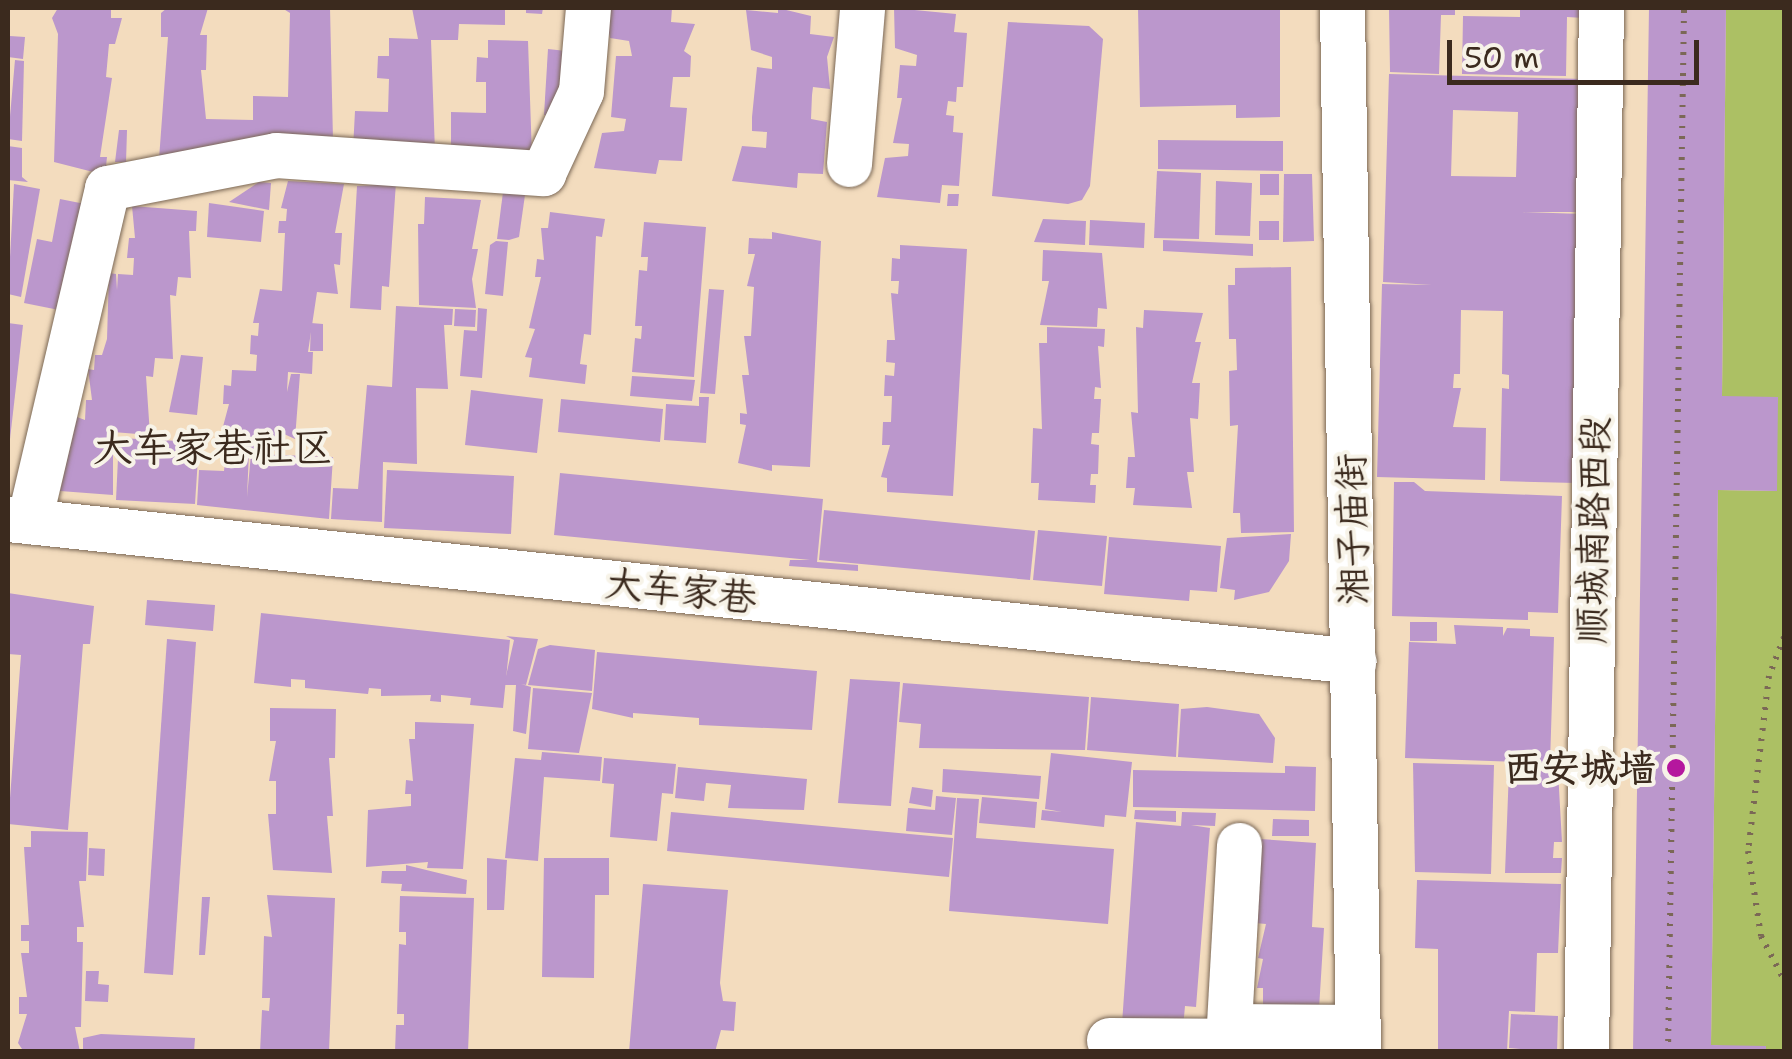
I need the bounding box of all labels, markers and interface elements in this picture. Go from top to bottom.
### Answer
scale bar [1452,20,1704,82]
text: 50 m [1464,37,1539,78]
street label: 顺城南路西段 [1568,416,1618,644]
district label: 大车家巷社区 [93,423,333,471]
street label: 湘子庙街 [1328,453,1376,605]
street label: 大车家巷 [603,559,759,621]
place label: 西安城墙 [1504,745,1656,791]
marker: 西安城墙 [1665,757,1687,779]

